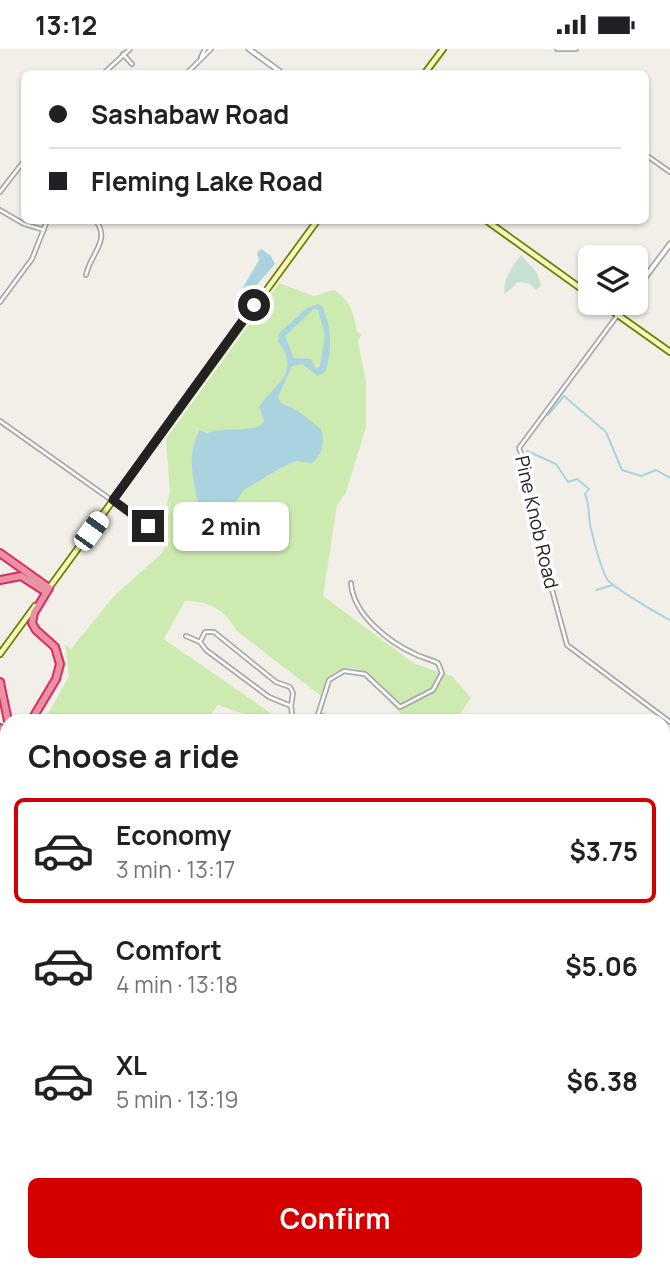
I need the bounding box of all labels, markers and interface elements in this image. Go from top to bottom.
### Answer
text: 13:12 [35,7,97,43]
text: Sashabaw Road [91,96,289,132]
text: Fleming Lake Road [91,163,323,199]
map controls [578,245,648,315]
button: layers [578,245,648,315]
route start [238,289,270,321]
street label: Pine Knob Road [509,453,565,591]
callout: 2 min [172,501,288,551]
car [71,508,112,554]
route end [132,510,164,542]
text: 2 min [201,510,261,542]
text: Choose a ride [28,734,239,778]
text: Economy [116,817,231,853]
icon: car [32,819,95,882]
text: $3.75 [570,833,638,869]
text: 3 min · 13:17 [116,853,235,885]
text: Comfort [116,932,222,968]
icon: car [32,934,95,997]
text: $5.06 [565,948,638,984]
text: 4 min · 13:18 [116,968,238,1000]
text: XL [116,1047,147,1083]
icon: car [32,1049,95,1112]
text: $6.38 [567,1063,638,1099]
text: 5 min · 13:19 [116,1083,239,1115]
button: Confirm [28,1178,642,1258]

